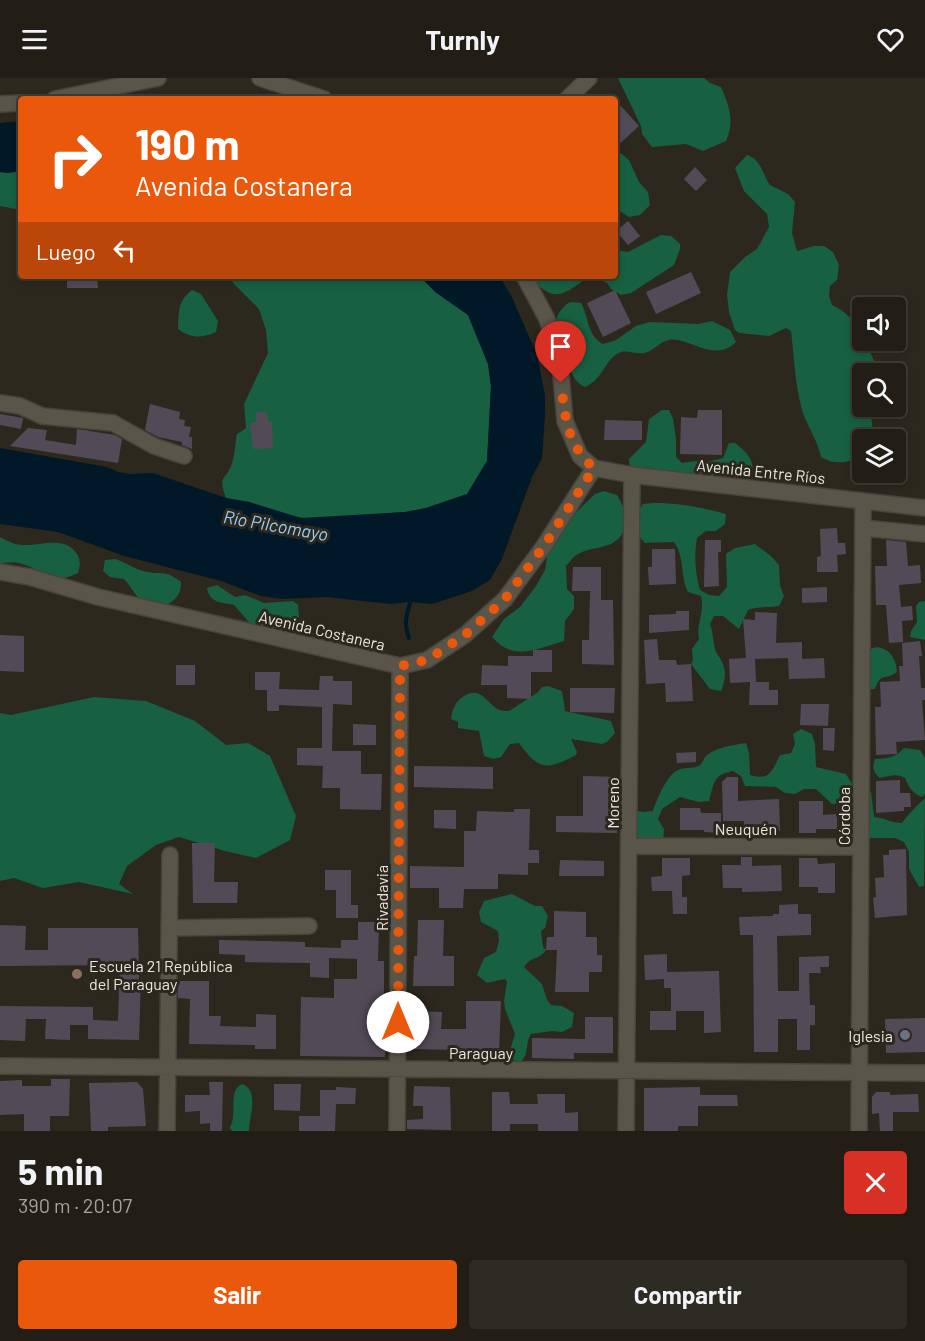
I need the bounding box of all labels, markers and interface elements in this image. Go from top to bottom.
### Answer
icon: menu [18,23,51,56]
text: Turnly [425,23,500,55]
icon: heart [874,23,907,56]
text: 190 m [135,118,240,168]
icon: right [36,120,114,198]
text: Avenida Costanera [135,169,353,201]
icon: left [108,234,141,267]
text: Luego [36,238,96,264]
map controls [852,297,906,483]
button: sound [852,297,906,351]
pin [535,321,586,383]
icon: arrive [544,330,577,363]
button: search [852,363,906,417]
button: layers [852,429,906,483]
street label: Avenida Entre Ríos [696,455,826,487]
water label: Río Pilcomayo [222,505,330,545]
street label: Avenida Costanera [257,606,387,654]
street label: Moreno [603,777,622,829]
street label: Córdoba [834,787,853,845]
street label: Neuquén [715,819,777,838]
street label: Rivadavia [372,865,391,931]
place label: Escuela 21 República del Paraguay [89,956,233,993]
marker: Escuela 21 República del Paraguay [70,967,84,981]
position arrow [366,990,430,1054]
place label: Iglesia [848,1026,893,1045]
marker: Iglesia [898,1028,912,1042]
street label: Paraguay [449,1043,514,1062]
text: 5 min [18,1149,104,1192]
button: close [844,1151,907,1214]
text: 390 m · 20:07 [18,1193,132,1217]
button: Salir [18,1260,457,1329]
button: Compartir [469,1260,907,1329]

